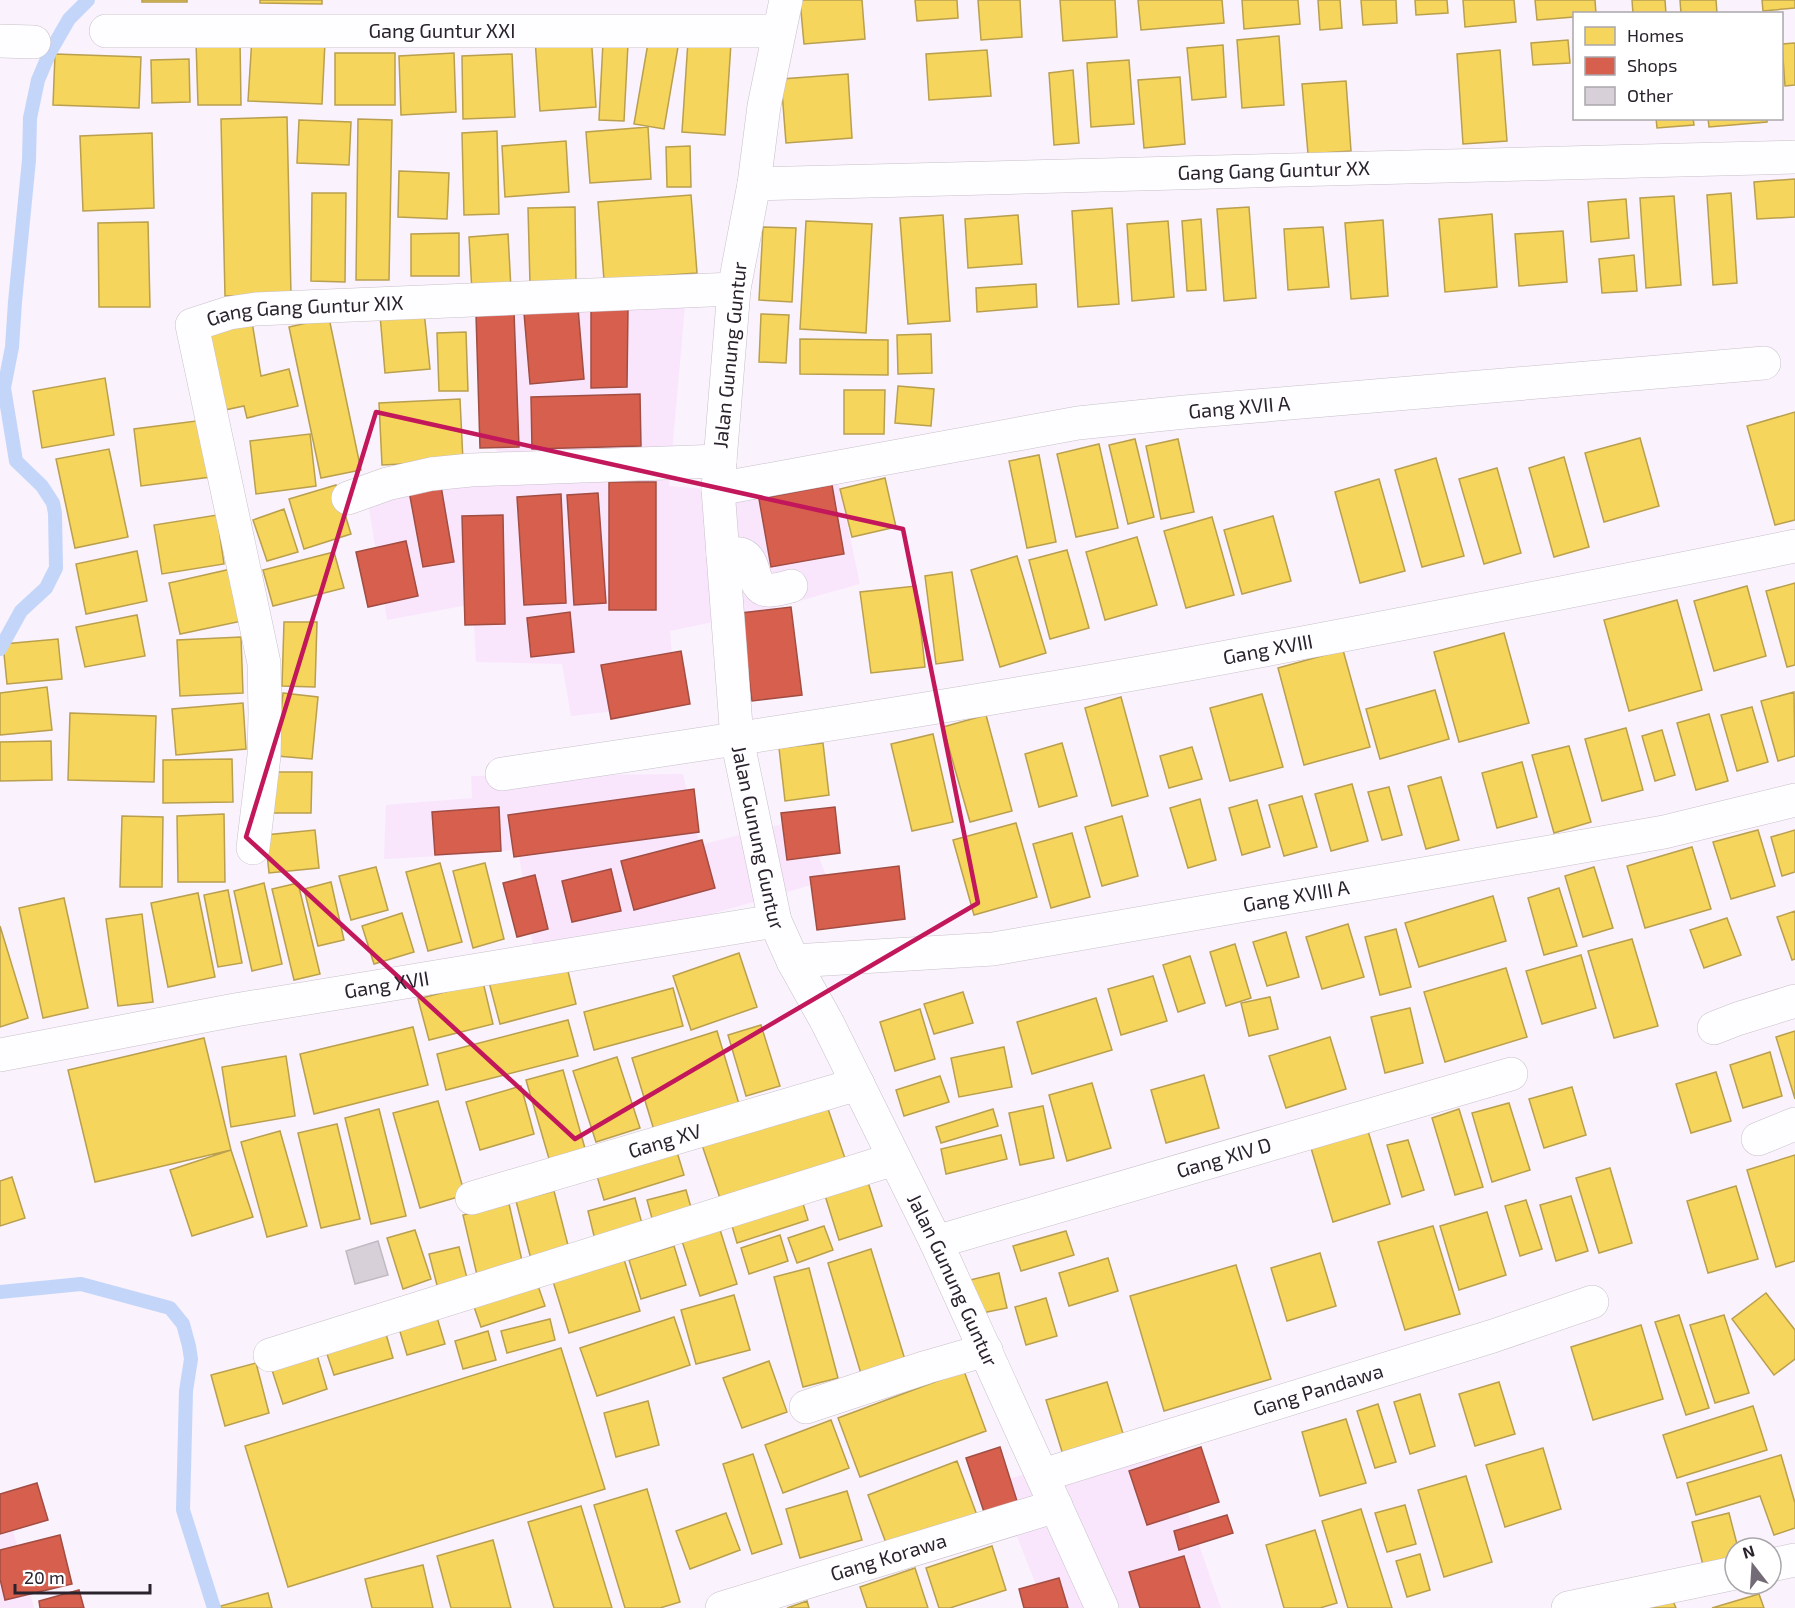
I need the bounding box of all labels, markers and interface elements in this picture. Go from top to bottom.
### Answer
legend [1573,12,1783,120]
street label: Gang Guntur XXI [368,18,516,42]
text: Homes [1627,24,1684,46]
text: Shops [1627,54,1677,76]
text: Other [1627,84,1673,106]
street label: Gang Gang Guntur XX [1177,155,1370,184]
street label: Jalan Gunung Guntur [707,260,751,449]
street label: Gang Gang Guntur XIX [203,290,404,331]
street label: Gang XVII A [1187,390,1292,423]
street label: Gang XVIII [1221,628,1315,669]
street label: Jalan Gunung Guntur [728,743,790,934]
street label: Gang XVIII A [1241,874,1351,916]
street label: Gang XVII [342,965,431,1003]
street label: Gang XV [625,1118,704,1162]
street label: Gang XIV D [1173,1132,1274,1182]
street label: Jalan Gunung Guntur [903,1189,1004,1370]
street label: Gang Pandawa [1250,1358,1386,1420]
street label: Gang Korawa [827,1527,949,1585]
north arrow [1723,1536,1783,1596]
text: N [1740,1540,1757,1562]
scale bar [15,1557,150,1595]
text: 20 m [24,1566,65,1588]

